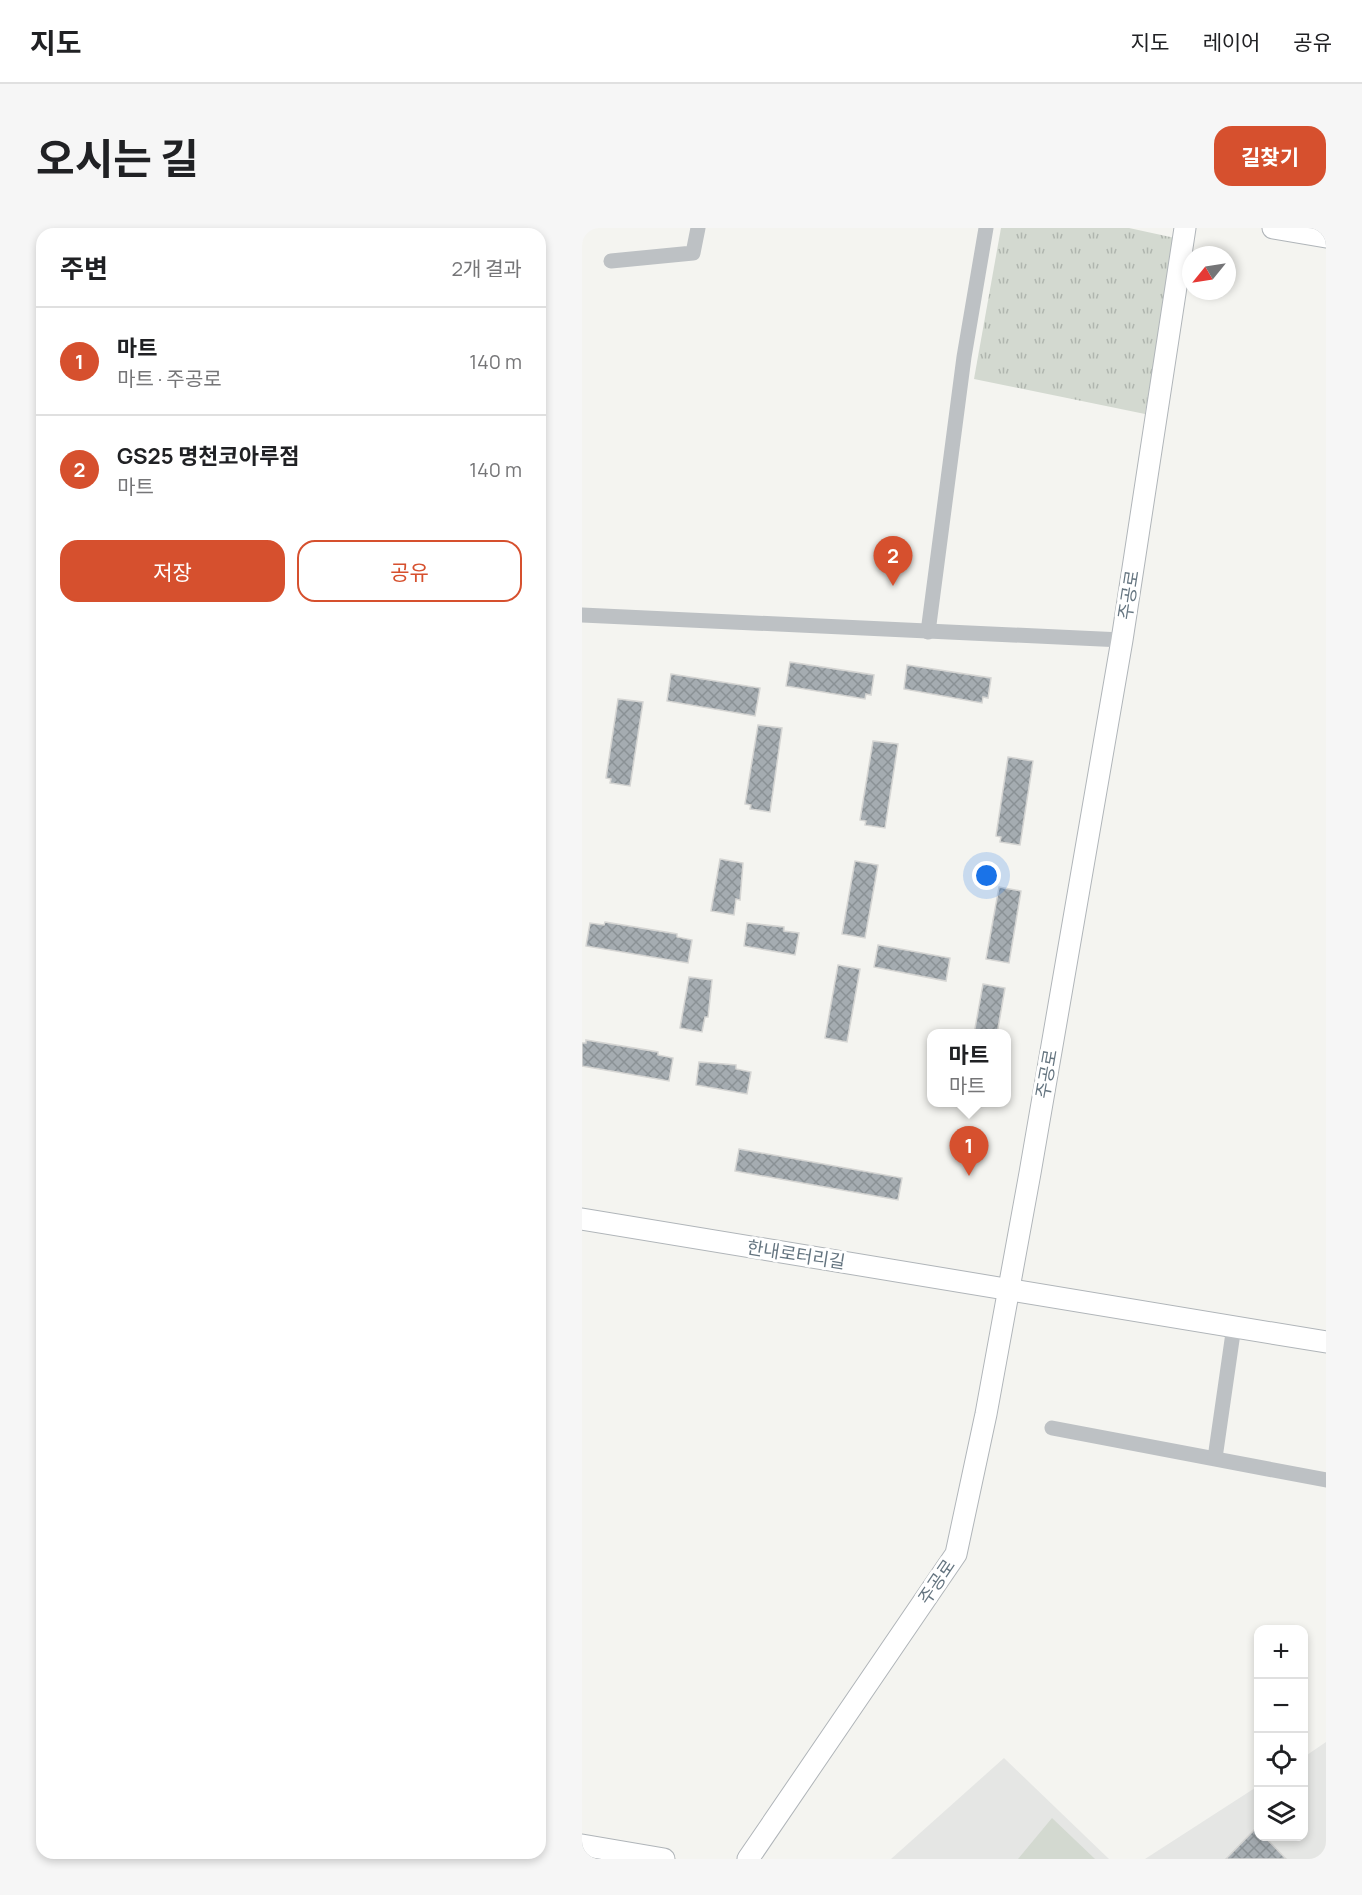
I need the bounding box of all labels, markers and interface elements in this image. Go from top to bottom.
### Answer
text: 지도 [30,23,82,61]
text: 지도 [1131,28,1169,56]
text: 레이어 [1202,28,1260,56]
text: 공유 [1293,28,1332,56]
button: 길찾기 [1214,126,1326,186]
text: 오시는 길 [36,129,199,187]
north arrow [1182,246,1236,300]
text: 주변 [60,250,108,286]
text: 2개 결과 [451,255,522,282]
text: 마트 [117,333,157,363]
text: 1 [75,348,84,375]
text: 140 m [469,348,522,375]
text: 마트 · 주공로 [117,365,222,392]
text: GS25 명천코아루점 [117,441,299,471]
text: 2 [74,456,85,483]
text: 140 m [469,456,522,483]
text: 마트 [117,473,154,500]
pin: 2 [874,536,912,586]
button: 저장 [60,540,285,602]
button: 공유 [297,540,522,602]
street label: 주공로 [1112,568,1144,621]
your location [972,861,1001,890]
popup [927,1029,1011,1107]
text: 마트 [949,1040,989,1070]
street label: 주공로 [1030,1047,1062,1100]
text: 마트 [949,1072,986,1099]
pin: 1 [950,1126,988,1176]
street label: 한내로터리길 [745,1234,847,1274]
street label: 주공로 [912,1554,960,1609]
map controls [1254,1625,1308,1841]
button: + [1254,1625,1308,1679]
button: − [1254,1679,1308,1733]
button: locate [1254,1733,1308,1787]
button: layers [1254,1787,1308,1841]

